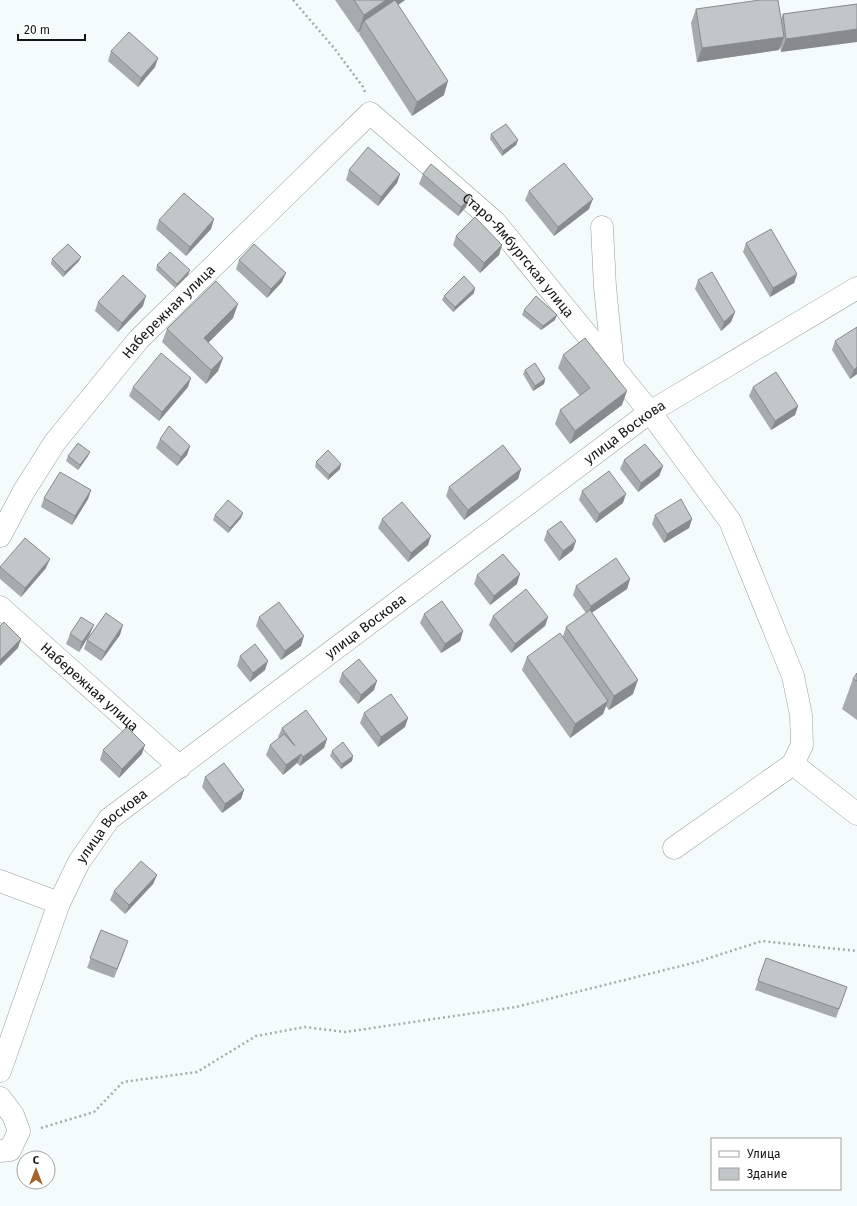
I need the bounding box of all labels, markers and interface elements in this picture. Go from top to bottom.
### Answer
scale bar [18,16,85,42]
text: 20 m [24,23,50,37]
street label: Старо-Ямбургская улица [459,189,578,321]
street label: Набережная улица [118,261,218,362]
street label: улица Воскова [581,396,668,467]
street label: улица Воскова [322,590,409,662]
street label: Набережная улица [37,639,142,735]
street label: улица Воскова [73,785,150,866]
legend [711,1138,841,1190]
text: Улица [747,1147,781,1161]
north arrow [16,1150,56,1190]
text: С [33,1154,40,1167]
text: Здание [747,1167,787,1181]

